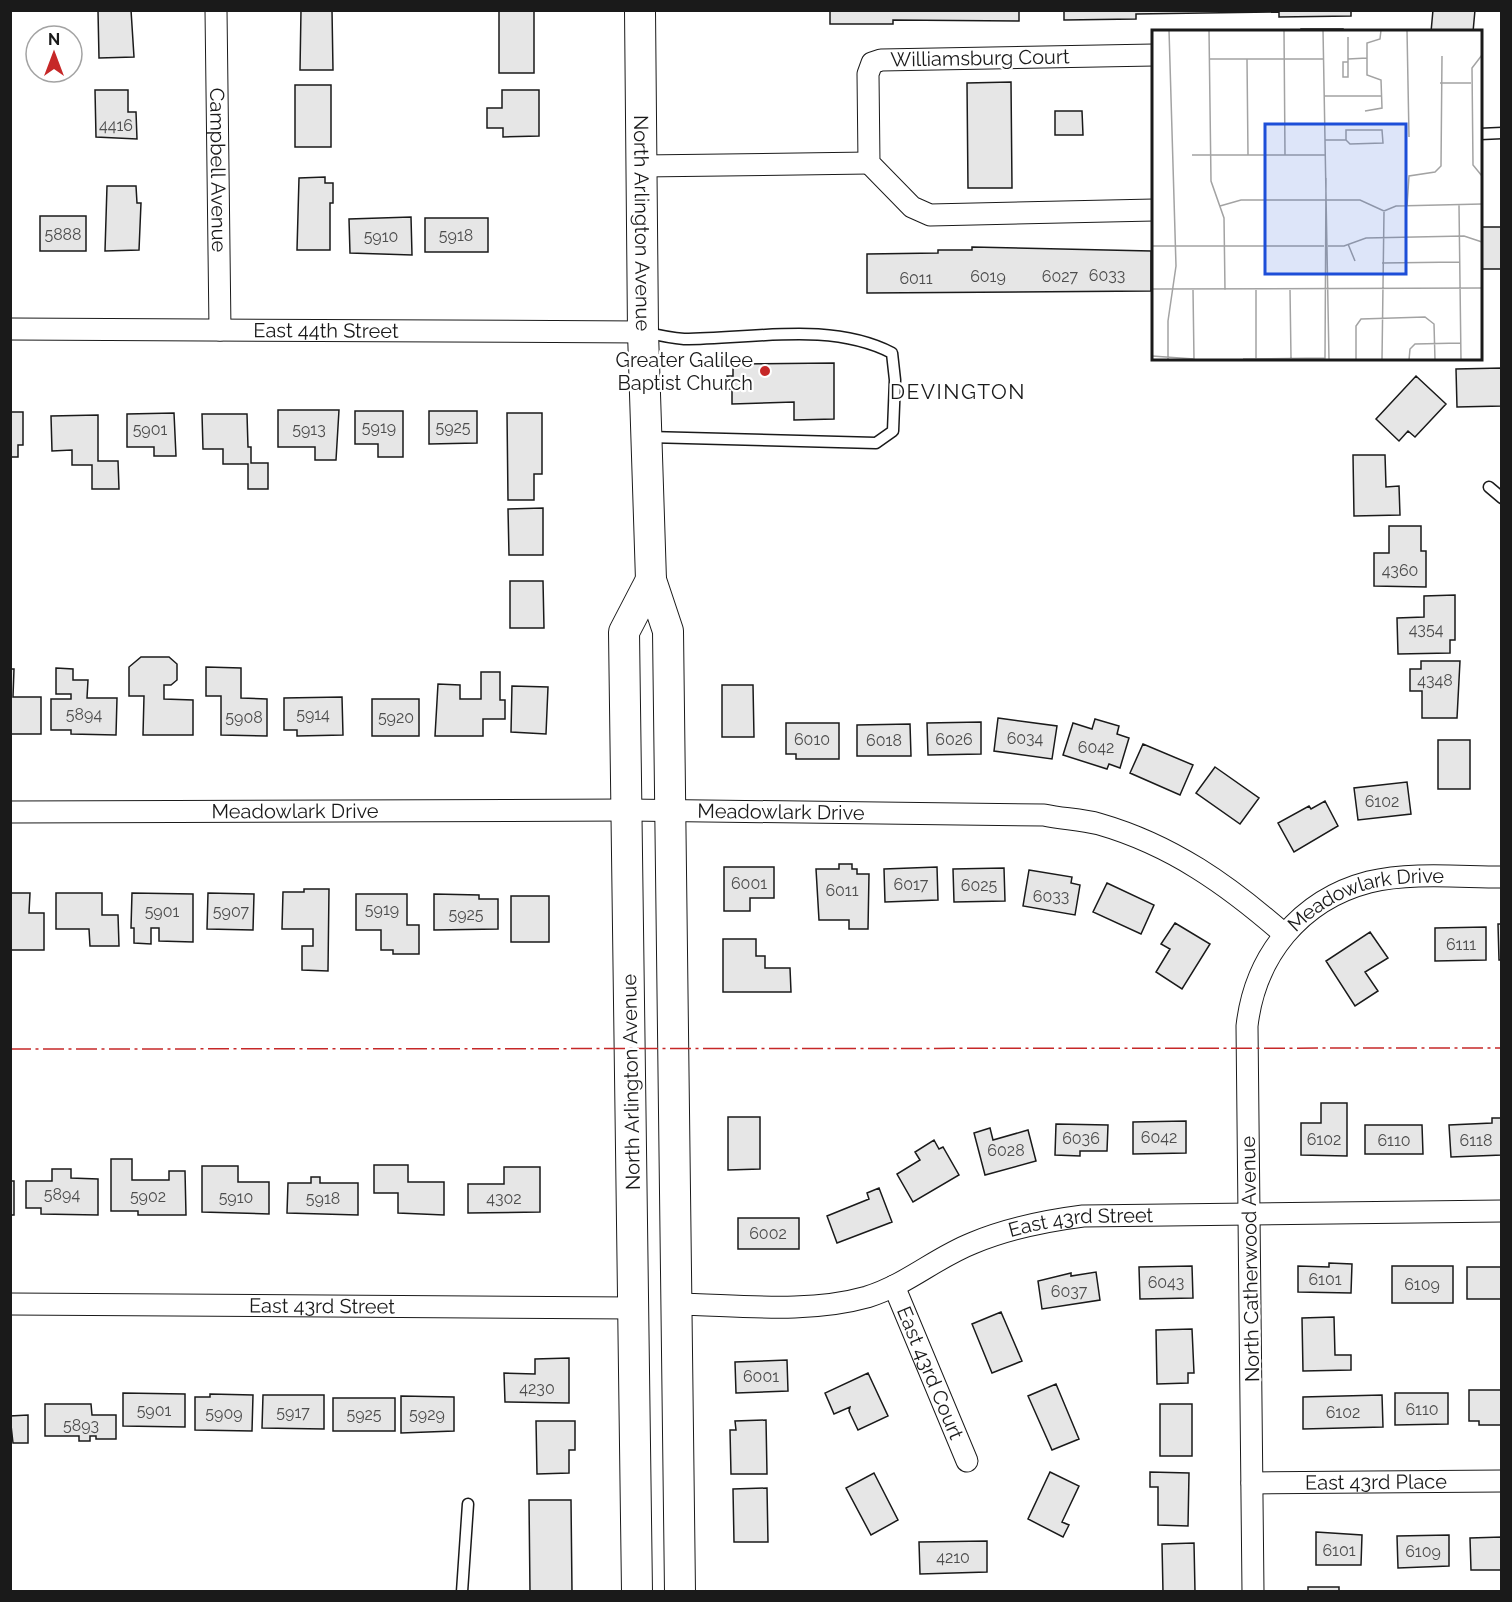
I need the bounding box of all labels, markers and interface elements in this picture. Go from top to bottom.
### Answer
north arrow [24,24,84,84]
text: N [48,30,60,49]
inset map [1152,30,1482,360]
street label: Williamsburg Court [890,44,1070,72]
street label: Campbell Avenue [205,88,231,253]
street label: North Arlington Avenue [629,115,655,332]
house number: 4416 [99,116,133,135]
house number: 5888 [44,225,82,244]
house number: 5918 [439,226,473,245]
house number: 5910 [364,227,398,246]
house number: 6033 [1089,266,1125,285]
house number: 6019 [970,267,1006,286]
house number: 6027 [1042,267,1079,286]
house number: 6011 [899,269,933,288]
street label: East 44th Street [253,318,399,343]
place label: Greater Galilee Baptist Church [616,348,753,395]
marker: Greater Galilee Baptist Church [758,364,772,378]
district label: DEVINGTON [890,379,1026,404]
house number: 5919 [362,418,396,437]
house number: 5925 [435,418,471,437]
house number: 5901 [133,420,168,439]
house number: 5913 [292,420,326,439]
house number: 4360 [1382,561,1418,580]
house number: 4354 [1409,620,1444,639]
house number: 4348 [1417,671,1453,690]
house number: 5894 [66,705,102,724]
house number: 5914 [296,705,330,724]
house number: 5908 [225,708,263,727]
house number: 5920 [378,708,414,727]
house number: 6034 [1007,729,1044,748]
house number: 6010 [794,730,830,749]
house number: 6026 [935,730,973,749]
house number: 6018 [866,731,902,750]
house number: 6042 [1078,738,1114,757]
house number: 6102 [1365,792,1399,811]
street label: Meadowlark Drive [211,799,379,823]
street label: Meadowlark Drive [697,799,865,825]
street label: Meadowlark Drive [1283,864,1444,936]
house number: 6001 [731,874,767,893]
house number: 6017 [894,875,929,894]
house number: 6025 [961,876,998,895]
house number: 6011 [825,881,859,900]
house number: 6033 [1033,887,1069,906]
house number: 5919 [365,900,399,919]
house number: 5901 [145,902,180,921]
house number: 5907 [213,902,250,921]
house number: 5925 [448,905,484,924]
house number: 6111 [1446,935,1476,954]
street label: North Arlington Avenue [617,973,645,1190]
house number: 6042 [1141,1128,1177,1147]
house number: 6036 [1062,1129,1100,1148]
house number: 6102 [1307,1130,1341,1149]
house number: 6110 [1377,1131,1411,1150]
house number: 6118 [1460,1131,1492,1150]
street label: North Catherwood Avenue [1236,1135,1264,1382]
house number: 6028 [987,1141,1025,1160]
house number: 5894 [44,1185,80,1204]
house number: 5902 [130,1187,166,1206]
house number: 5910 [219,1188,253,1207]
house number: 5918 [306,1189,340,1208]
house number: 4302 [486,1189,522,1208]
street label: East 43rd Street [1006,1203,1154,1242]
house number: 6002 [749,1224,787,1243]
house number: 6101 [1308,1270,1342,1289]
house number: 6043 [1148,1273,1184,1292]
house number: 6109 [1404,1275,1440,1294]
house number: 6037 [1051,1282,1088,1301]
street label: East 43rd Street [249,1294,395,1318]
street label: East 43rd Court [892,1303,969,1443]
house number: 6001 [743,1367,779,1386]
house number: 4230 [519,1379,555,1398]
house number: 6110 [1405,1400,1439,1419]
house number: 5901 [137,1401,172,1420]
house number: 5917 [276,1403,310,1422]
house number: 6102 [1326,1403,1360,1422]
house number: 5909 [205,1404,243,1423]
house number: 5925 [346,1405,382,1424]
house number: 5929 [409,1405,445,1424]
house number: 5893 [63,1416,99,1435]
street label: East 43rd Place [1305,1469,1447,1495]
house number: 6101 [1322,1541,1356,1560]
house number: 6109 [1405,1542,1441,1561]
house number: 4210 [936,1548,970,1567]

